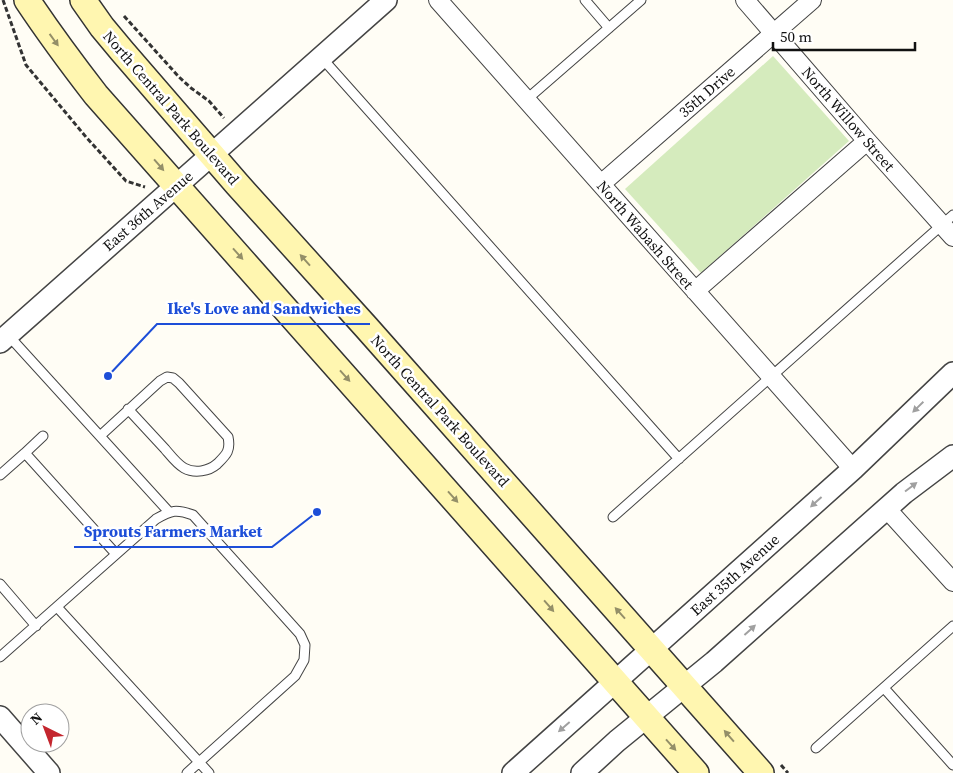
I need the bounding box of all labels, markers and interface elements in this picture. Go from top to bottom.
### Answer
scale bar [773,20,916,52]
street label: North Central Park Boulevard [99,26,245,190]
text: 50 m [780,26,812,47]
one-way arrow [49,33,59,47]
street label: 35th Drive [674,61,740,122]
street label: North Willow Street [797,62,900,176]
one-way arrow [153,158,164,171]
street label: East 36th Avenue [98,165,198,256]
street label: North Wabash Street [592,176,699,294]
one-way arrow [232,248,243,261]
one-way arrow [299,253,310,266]
callout: Ike's Love and Sandwiches [157,293,370,324]
text: Ike's Love and Sandwiches [167,297,361,319]
street label: North Central Park Boulevard [366,330,515,492]
one-way arrow [340,369,351,382]
one-way arrow [912,401,924,413]
one-way arrow [904,482,917,493]
one-way arrow [447,491,459,503]
one-way arrow [811,496,823,508]
callout: Sprouts Farmers Market [74,516,272,547]
text: Sprouts Farmers Market [84,520,263,542]
street label: East 35th Avenue [686,529,784,620]
one-way arrow [543,599,554,612]
one-way arrow [614,607,625,620]
one-way arrow [744,624,757,635]
north arrow [20,703,70,753]
text: N [26,707,47,729]
one-way arrow [558,722,571,733]
one-way arrow [723,731,735,743]
one-way arrow [666,739,677,752]

